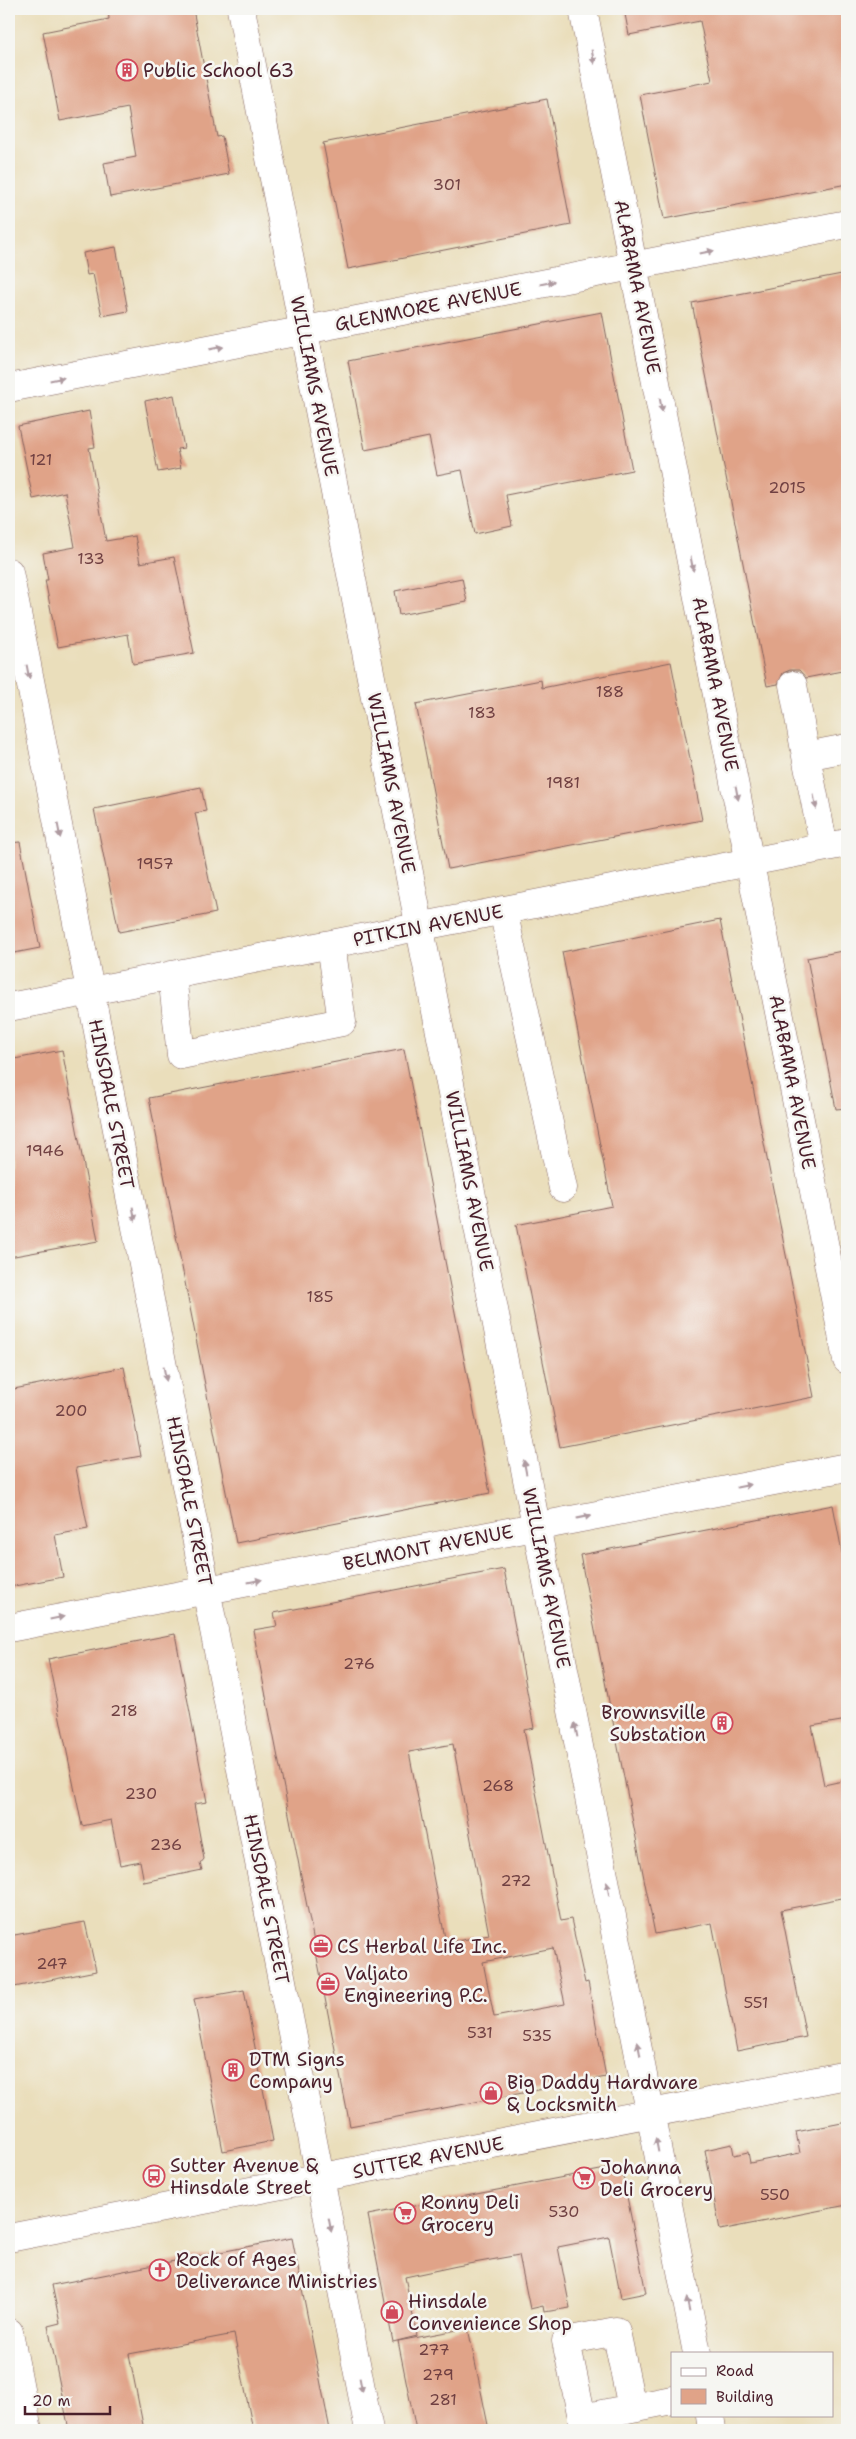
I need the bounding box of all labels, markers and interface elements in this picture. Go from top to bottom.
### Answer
one-way arrow [589,49,597,65]
building icon: Public School 63 [115,58,139,82]
place label: Public School 63 [143,58,294,83]
house number: 301 [433,174,461,195]
street label: ALABAMA AVENUE [608,198,667,377]
one-way arrow [699,248,714,256]
street label: GLENMORE AVENUE [333,276,524,337]
one-way arrow [540,279,555,287]
street label: WILLIAMS AVENUE [285,294,344,479]
one-way arrow [208,343,224,351]
one-way arrow [49,375,64,383]
one-way arrow [657,397,665,413]
house number: 121 [30,449,52,470]
house number: 2015 [768,477,806,498]
house number: 133 [77,548,105,569]
one-way arrow [689,557,697,573]
street label: ALABAMA AVENUE [686,595,745,774]
one-way arrow [24,664,32,679]
house number: 188 [596,681,624,702]
street label: WILLIAMS AVENUE [362,691,421,876]
house number: 183 [468,702,496,723]
house number: 1981 [546,772,580,793]
one-way arrow [734,785,742,801]
one-way arrow [811,794,819,809]
one-way arrow [55,824,63,839]
house number: 1957 [136,853,174,874]
street label: PITKIN AVENUE [351,899,505,952]
street label: ALABAMA AVENUE [763,993,822,1172]
street label: HINSDALE STREET [83,1017,140,1191]
street label: WILLIAMS AVENUE [440,1089,499,1274]
house number: 1946 [26,1140,64,1161]
one-way arrow [130,1207,138,1223]
house number: 185 [306,1286,334,1307]
one-way arrow [161,1366,169,1382]
house number: 200 [55,1400,87,1421]
street label: HINSDALE STREET [161,1414,218,1588]
one-way arrow [521,1459,529,1475]
one-way arrow [736,1482,752,1490]
street label: WILLIAMS AVENUE [517,1486,576,1671]
one-way arrow [577,1513,592,1521]
street label: BELMONT AVENUE [341,1519,516,1576]
one-way arrow [247,1576,263,1584]
one-way arrow [49,1614,65,1622]
house number: 276 [343,1653,375,1674]
house number: 218 [110,1700,138,1721]
place label: Brownsville Substation [601,1700,706,1747]
building icon: Brownsville Substation [710,1711,734,1735]
one-way arrow [572,1721,580,1737]
house number: 268 [482,1775,514,1796]
house number: 230 [125,1783,157,1804]
street label: HINSDALE STREET [238,1812,295,1986]
house number: 236 [150,1834,182,1855]
house number: 272 [500,1870,532,1891]
one-way arrow [603,1881,611,1897]
office icon: CS Herbal Life Inc. [309,1934,333,1958]
place label: CS Herbal Life Inc. [337,1934,507,1959]
house number: 247 [36,1953,68,1974]
place label: Valjato Engineering P.C. [344,1961,488,2008]
office icon: Valjato Engineering P.C. [316,1972,340,1996]
house number: 551 [743,1992,769,2013]
house number: 531 [467,2022,493,2043]
house number: 535 [522,2025,552,2046]
one-way arrow [634,2040,642,2056]
place label: DTM Signs Company [249,2047,345,2094]
building icon: DTM Signs Company [221,2058,245,2082]
place label: Big Daddy Hardware & Locksmith [507,2070,698,2117]
shop icon: Big Daddy Hardware & Locksmith [479,2081,503,2105]
street label: SUTTER AVENUE [350,2131,506,2184]
one-way arrow [653,2137,661,2153]
place label: Sutter Avenue & Hinsdale Street [170,2153,319,2200]
place label: Johanna Deli Grocery [600,2155,713,2202]
bus stop icon: Sutter Avenue & Hinsdale Street [142,2164,166,2188]
supermarket icon: Johanna Deli Grocery [572,2166,596,2190]
house number: 550 [760,2184,790,2205]
place label: Ronny Deli Grocery [421,2190,519,2237]
supermarket icon: Ronny Deli Grocery [393,2201,417,2225]
house number: 530 [548,2201,580,2222]
one-way arrow [326,2218,334,2234]
place label: Rock of Ages Deliverance Ministries [176,2247,378,2294]
church icon: Rock of Ages Deliverance Ministries [148,2258,172,2282]
place label: Hinsdale Convenience Shop [408,2289,572,2336]
one-way arrow [684,2296,692,2312]
shop icon: Hinsdale Convenience Shop [380,2300,404,2324]
house number: 277 [418,2339,450,2360]
legend [671,2352,834,2416]
text: Road [716,2361,754,2381]
house number: 279 [422,2364,454,2385]
one-way arrow [357,2377,365,2393]
scale bar [25,2384,110,2416]
text: Building [716,2387,773,2407]
house number: 281 [429,2389,457,2410]
text: 20 m [32,2391,71,2411]

